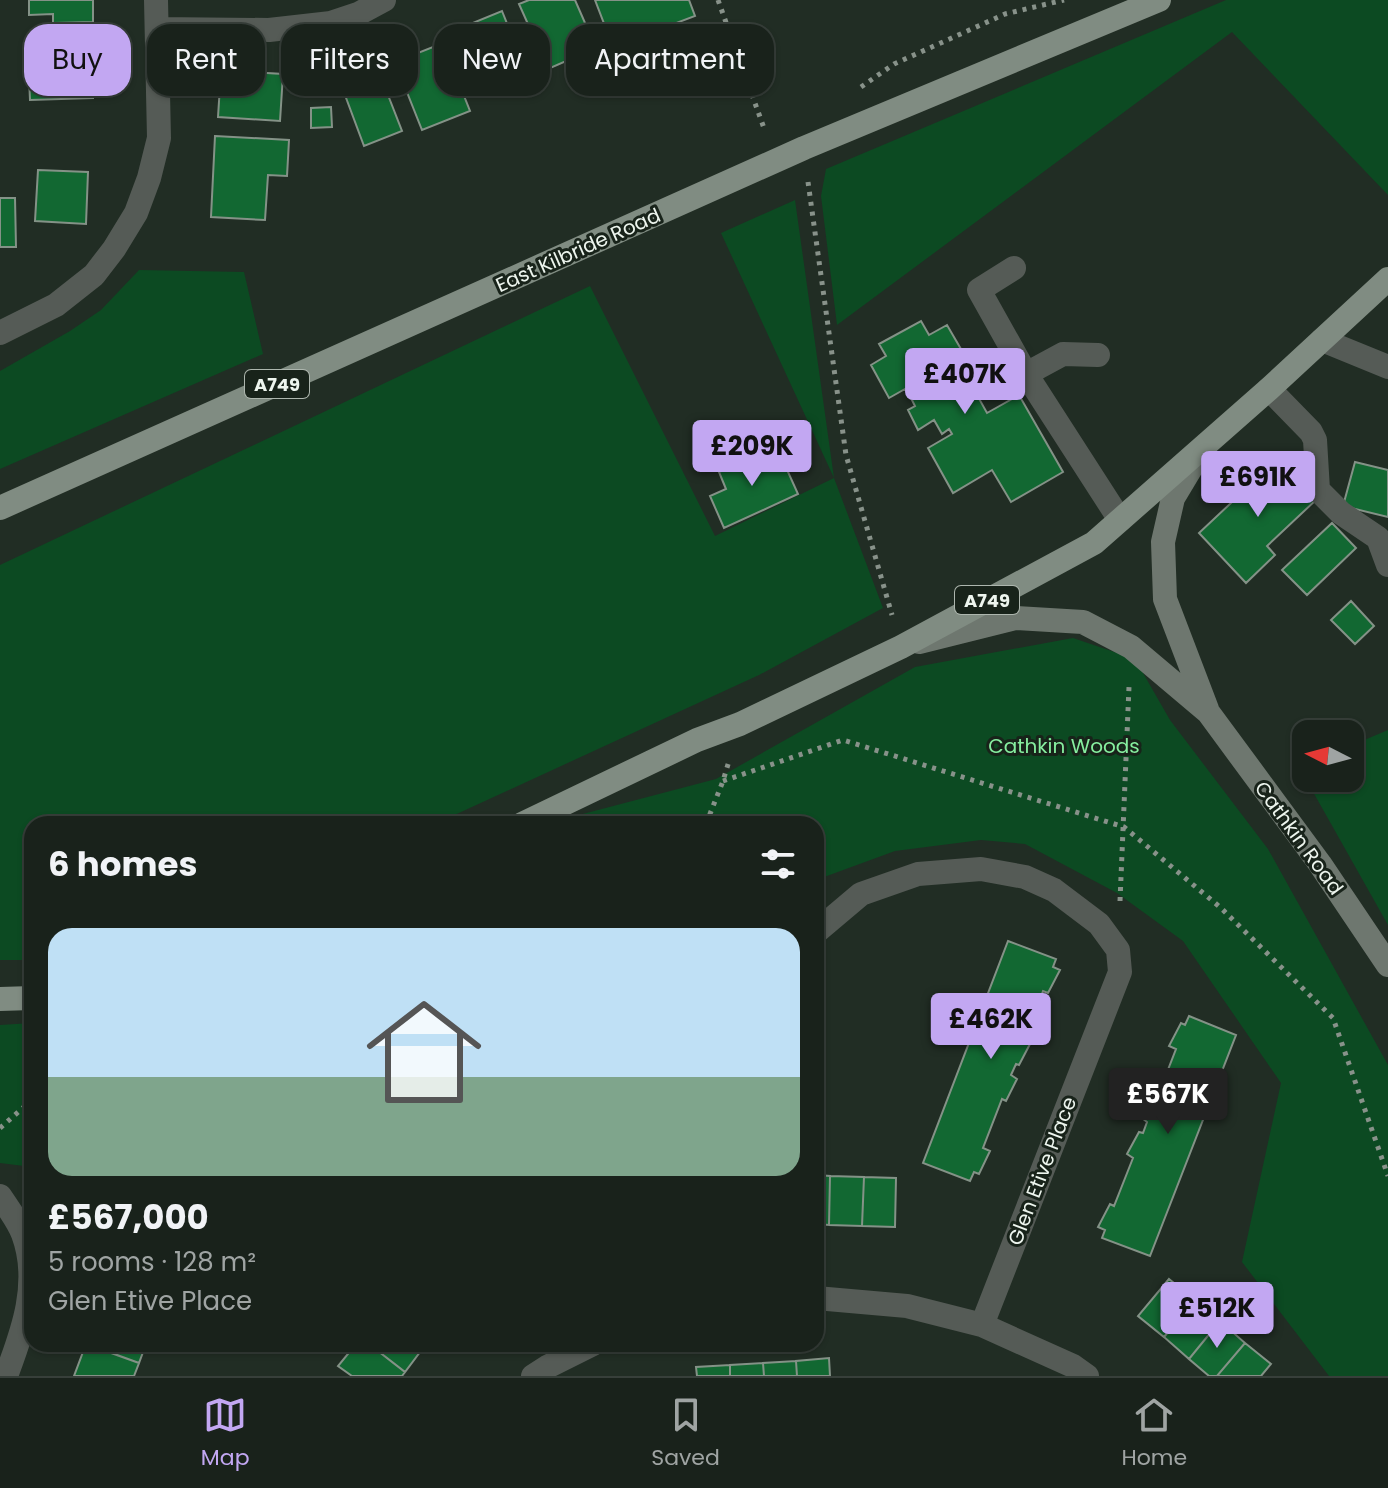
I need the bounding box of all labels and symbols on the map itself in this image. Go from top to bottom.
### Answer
street label: East Kilbride Road [491,201,665,299]
pin: £407K [909,348,1021,416]
road number: A749 [245,370,309,398]
pin: £209K [696,420,808,488]
pin: £691K [1202,451,1314,519]
road number: A749 [955,586,1019,614]
north arrow [1292,720,1364,792]
park label: Cathkin Woods [988,732,1140,760]
street label: Cathkin Road [1248,775,1350,901]
pin: £462K [935,993,1047,1061]
pin: £567K [1112,1068,1224,1136]
street label: Glen Etive Place [1001,1093,1083,1249]
pin: £512K [1161,1282,1273,1350]

